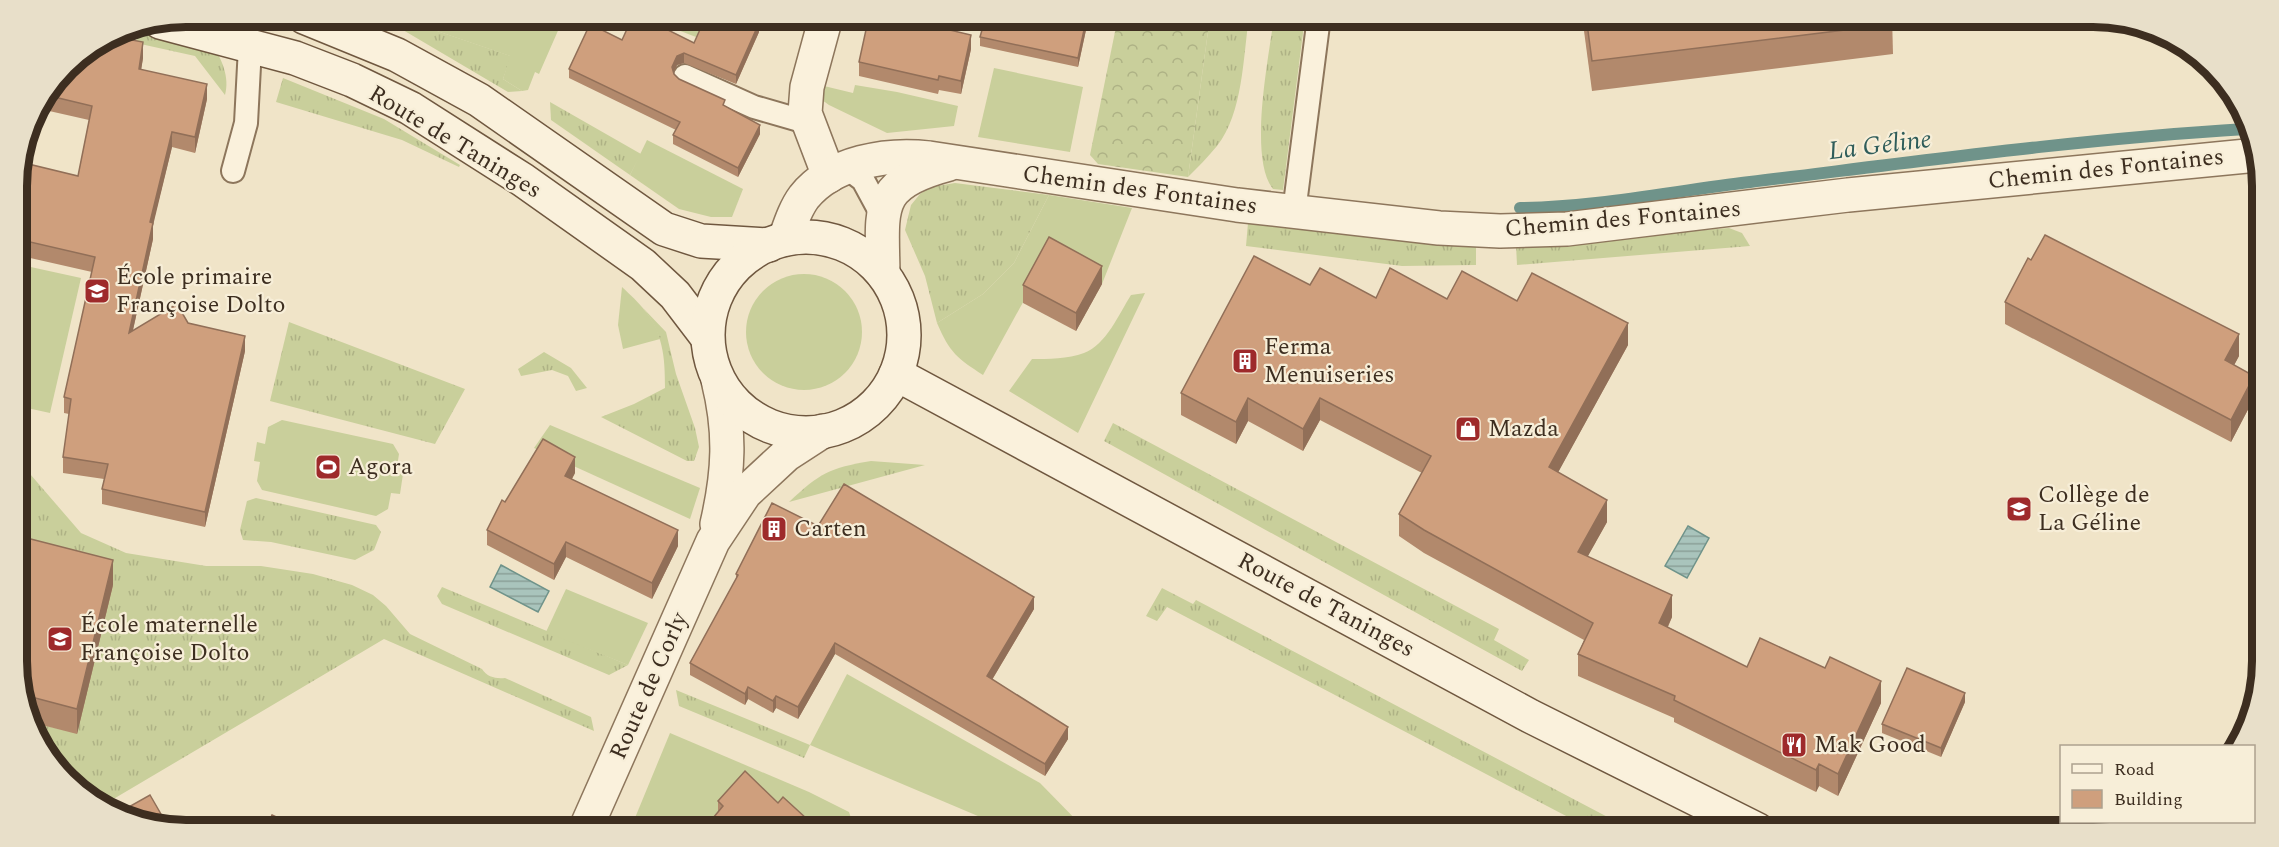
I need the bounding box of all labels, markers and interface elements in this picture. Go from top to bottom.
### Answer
street label: Route de Taninges [362,76,548,208]
water label: La Géline [1826,119,1934,171]
street label: Chemin des Fontaines [1986,139,2226,199]
street label: Chemin des Fontaines [1020,156,1260,224]
street label: Chemin des Fontaines [1503,191,1743,247]
place label: École primaire Françoise Dolto [116,259,286,323]
school or university icon: École primaire Françoise Dolto [82,276,112,306]
place label: Ferma Menuiseries [1264,329,1395,393]
building icon: Ferma Menuiseries [1230,346,1260,376]
place label: Mazda [1488,411,1559,447]
shop icon: Mazda [1453,414,1483,444]
place label: Agora [348,449,413,485]
sports icon: Agora [313,452,343,482]
place label: Collège de La Géline [2038,477,2150,541]
school or university icon: Collège de La Géline [2004,494,2034,524]
place label: Carten [794,511,867,547]
building icon: Carten [759,514,789,544]
street label: Route de Taninges [1231,543,1421,667]
street label: Route de Corly [600,605,698,765]
place label: École maternelle Françoise Dolto [80,607,258,671]
school or university icon: École maternelle Françoise Dolto [45,624,75,654]
place label: Mak Good [1814,727,1926,763]
restaurant icon: Mak Good [1779,730,1809,760]
legend [2060,745,2255,823]
text: Road [2114,756,2155,783]
text: Building [2114,786,2183,813]

